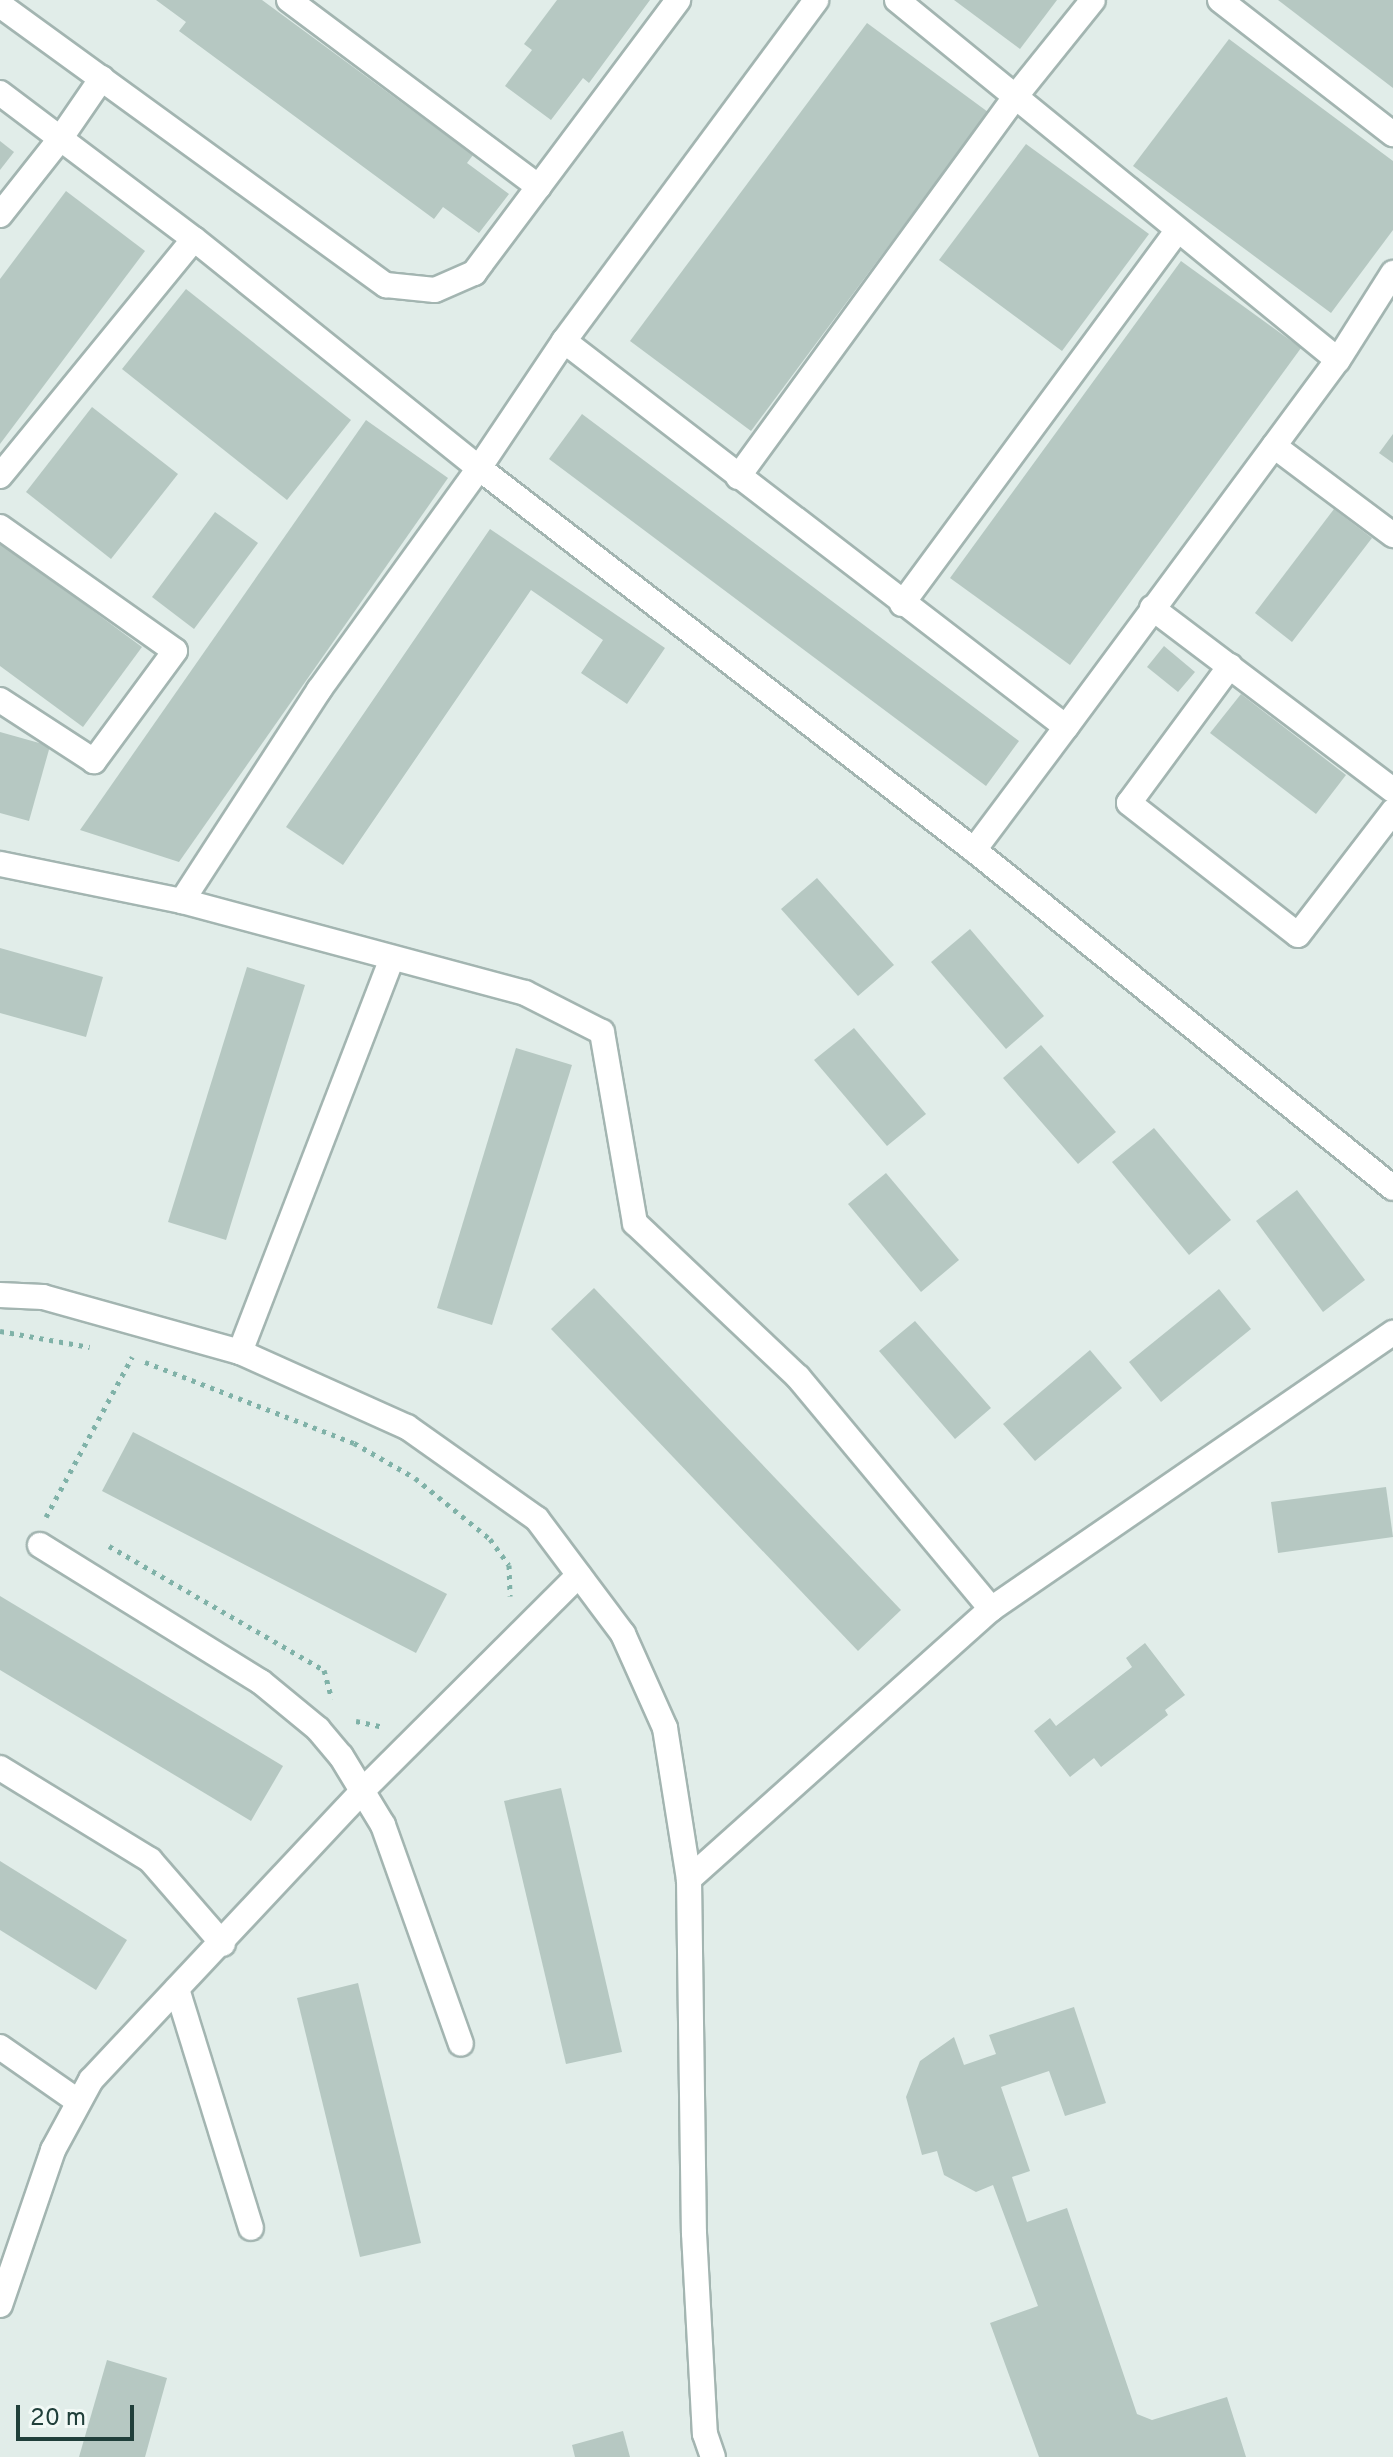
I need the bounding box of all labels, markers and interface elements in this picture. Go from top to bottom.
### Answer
scale bar [20,2389,138,2439]
text: 20 m [30,2404,86,2434]

